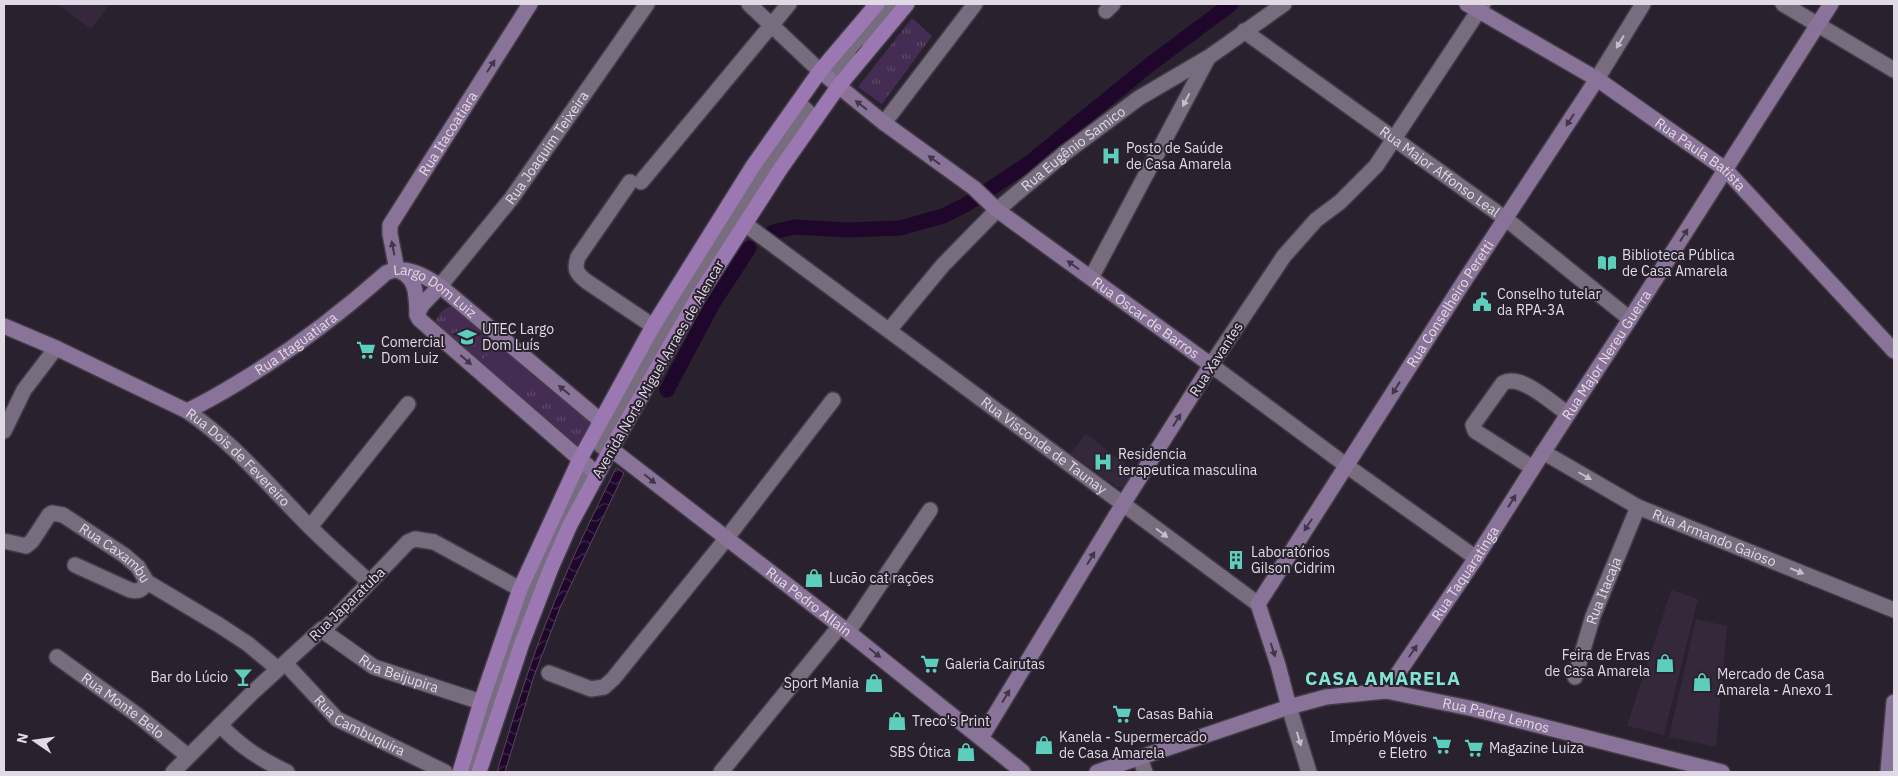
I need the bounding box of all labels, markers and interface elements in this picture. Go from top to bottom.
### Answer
one-way arrow [1615,35,1625,48]
one-way arrow [486,59,496,72]
street label: Rua Itacoatiara [415,87,482,179]
street label: Rua Joaquim Teixeira [501,87,593,208]
one-way arrow [1182,93,1190,107]
one-way arrow [855,100,868,111]
street label: Rua Eugênio Samico [1017,102,1129,195]
street label: Rua Paula Batista [1651,113,1750,195]
one-way arrow [1566,114,1575,127]
street label: Rua Major Affonso Leal [1376,122,1504,221]
place label: Posto de Saúde de Casa Amarela [1126,139,1232,173]
hospital icon: Posto de Saúde de Casa Amarela [1100,145,1122,167]
one-way arrow [928,154,941,165]
one-way arrow [1679,228,1689,242]
street label: Rua Conselheiro Peretti [1402,237,1498,371]
one-way arrow [388,240,396,256]
place label: Biblioteca Pública de Casa Amarela [1622,246,1735,280]
library icon: Biblioteca Pública de Casa Amarela [1596,252,1618,274]
street label: Avenida Norte Miguel Arraes de Alencar [588,257,728,481]
one-way arrow [1066,260,1080,270]
street label: Largo Dom Luiz [392,261,481,322]
street label: Rua Oscar de Barros [1089,273,1203,363]
place label: Conselho tutelar da RPA-3A [1497,285,1601,319]
street label: Rua Major Nereu Guerra [1558,286,1655,423]
public building icon: Conselho tutelar da RPA-3A [1471,291,1493,313]
street label: Rua Itaguatiara [251,308,341,379]
street label: Rua Xavantes [1185,318,1247,400]
place label: UTEC Largo Dom Luís [482,320,554,354]
school or university icon: UTEC Largo Dom Luís [456,326,478,348]
place label: Comercial Dom Luiz [381,333,445,367]
supermarket icon: Comercial Dom Luiz [355,339,377,361]
one-way arrow [459,354,472,365]
one-way arrow [1391,382,1400,395]
one-way arrow [558,384,570,396]
street label: Rua Visconde de Taunay [977,393,1111,498]
street label: Rua Dois de Fevereiro [182,404,294,510]
one-way arrow [1172,413,1181,426]
place label: Residencia terapeutica masculina [1118,445,1258,479]
hospital icon: Residencia terapeutica masculina [1092,451,1114,473]
one-way arrow [1579,472,1592,481]
one-way arrow [643,473,656,484]
one-way arrow [1508,494,1517,507]
street label: Rua Armando Gaioso [1650,505,1779,571]
street label: Rua Caxambu [76,519,154,586]
one-way arrow [1303,519,1313,532]
street label: Rua Taquaratinga [1427,522,1503,624]
one-way arrow [1155,528,1168,539]
place label: Laboratórios Gilson Cidrim [1251,543,1335,577]
building icon: Laboratórios Gilson Cidrim [1225,549,1247,571]
one-way arrow [1086,551,1095,564]
street label: Rua Itacaja [1582,554,1626,626]
street label: Rua Japaratuba [305,563,389,645]
street label: Rua Pedro Allain [762,563,855,641]
shop icon: Lucão cat rações [803,567,825,589]
one-way arrow [1790,567,1805,575]
place label: Lucão cat rações [829,569,934,587]
one-way arrow [1269,643,1277,658]
one-way arrow [1408,644,1418,658]
place label: Feira de Ervas de Casa Amarela [1544,646,1651,680]
one-way arrow [868,648,881,659]
street label: Rua Beijupira [356,650,441,697]
shop icon: Feira de Ervas de Casa Amarela [1654,652,1676,674]
supermarket icon: Galeria Cairutas [919,653,941,675]
place label: Galeria Cairutas [945,655,1045,673]
place label: Mercado de Casa Amarela - Anexo 1 [1717,665,1833,699]
bar icon: Bar do Lúcio [232,666,254,688]
district label: CASA AMARELA [1305,666,1461,690]
place label: Bar do Lúcio [150,668,228,686]
street label: Rua Monte Belo [78,669,168,743]
shop icon: Mercado de Casa Amarela - Anexo 1 [1691,671,1713,693]
shop icon: Sport Mania [863,672,885,694]
place label: Sport Mania [784,674,860,692]
one-way arrow [1001,690,1011,703]
street label: Rua Cambuquira [310,691,409,760]
street label: Rua Padre Lemos [1441,694,1551,737]
supermarket icon: Casas Bahia [1111,703,1133,725]
place label: Casas Bahia [1137,705,1214,723]
shop icon: Treco's Print [886,710,908,732]
place label: Treco's Print [912,712,990,730]
north arrow [10,716,60,766]
place label: Kanela - Supermercado de Casa Amarela [1059,728,1207,762]
place label: Império Móveis e Eletro [1330,728,1427,762]
text: N [12,731,32,745]
one-way arrow [1295,732,1303,747]
shop icon: Kanela - Supermercado de Casa Amarela [1033,734,1055,756]
supermarket icon: Império Móveis e Eletro [1431,734,1453,756]
supermarket icon: Magazine Luiza [1463,737,1485,759]
place label: Magazine Luiza [1489,739,1584,757]
shop icon: SBS Ótica [955,741,977,763]
place label: SBS Ótica [889,742,952,761]

